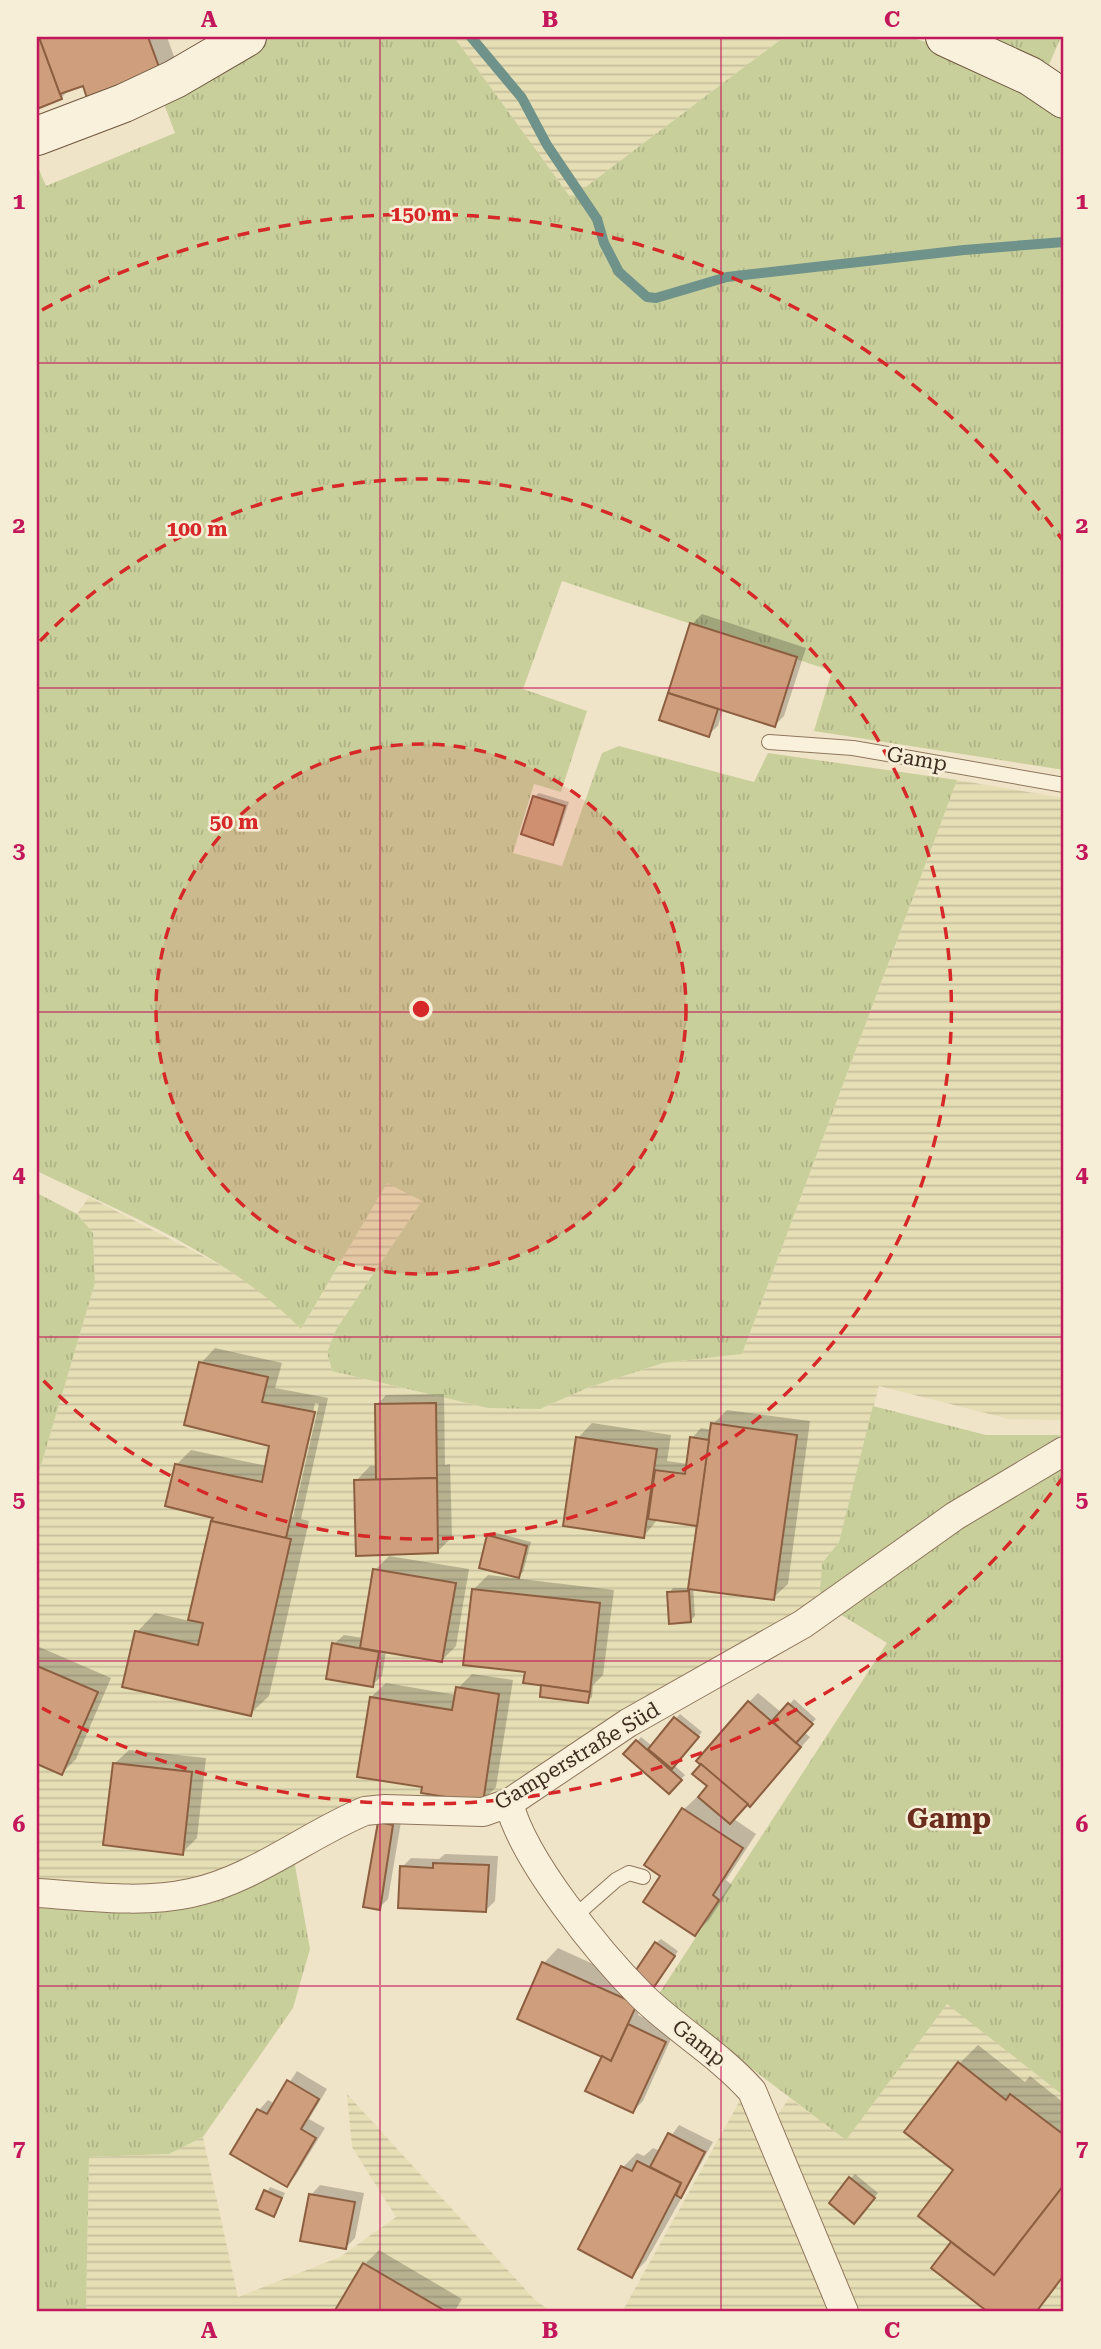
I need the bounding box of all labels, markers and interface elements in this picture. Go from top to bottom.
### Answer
text: A [201,6,218,33]
text: B [542,6,558,33]
text: C [884,6,900,33]
text: 1 [13,188,26,215]
text: 1 [1076,188,1089,215]
text: 150 m [391,202,451,226]
text: 2 [13,512,25,539]
text: 2 [1076,512,1088,539]
text: 100 m [167,517,227,541]
street label: Gamp [885,742,949,776]
text: 50 m [209,810,259,834]
text: 3 [13,837,26,864]
text: 3 [1076,837,1089,864]
centre of rings [409,997,433,1021]
text: 4 [13,1161,26,1188]
text: 4 [1076,1161,1089,1188]
text: 5 [13,1486,26,1513]
text: 5 [1076,1486,1089,1513]
street label: Gamperstraße Süd [490,1697,664,1815]
district label: Gamp [907,1802,991,1835]
text: 6 [13,1811,26,1838]
text: 6 [1076,1811,1089,1838]
street label: Gamp [668,2015,730,2071]
text: 7 [13,2135,26,2162]
text: 7 [1076,2135,1089,2162]
text: A [201,2317,218,2344]
text: B [542,2317,558,2344]
text: C [884,2317,900,2344]

